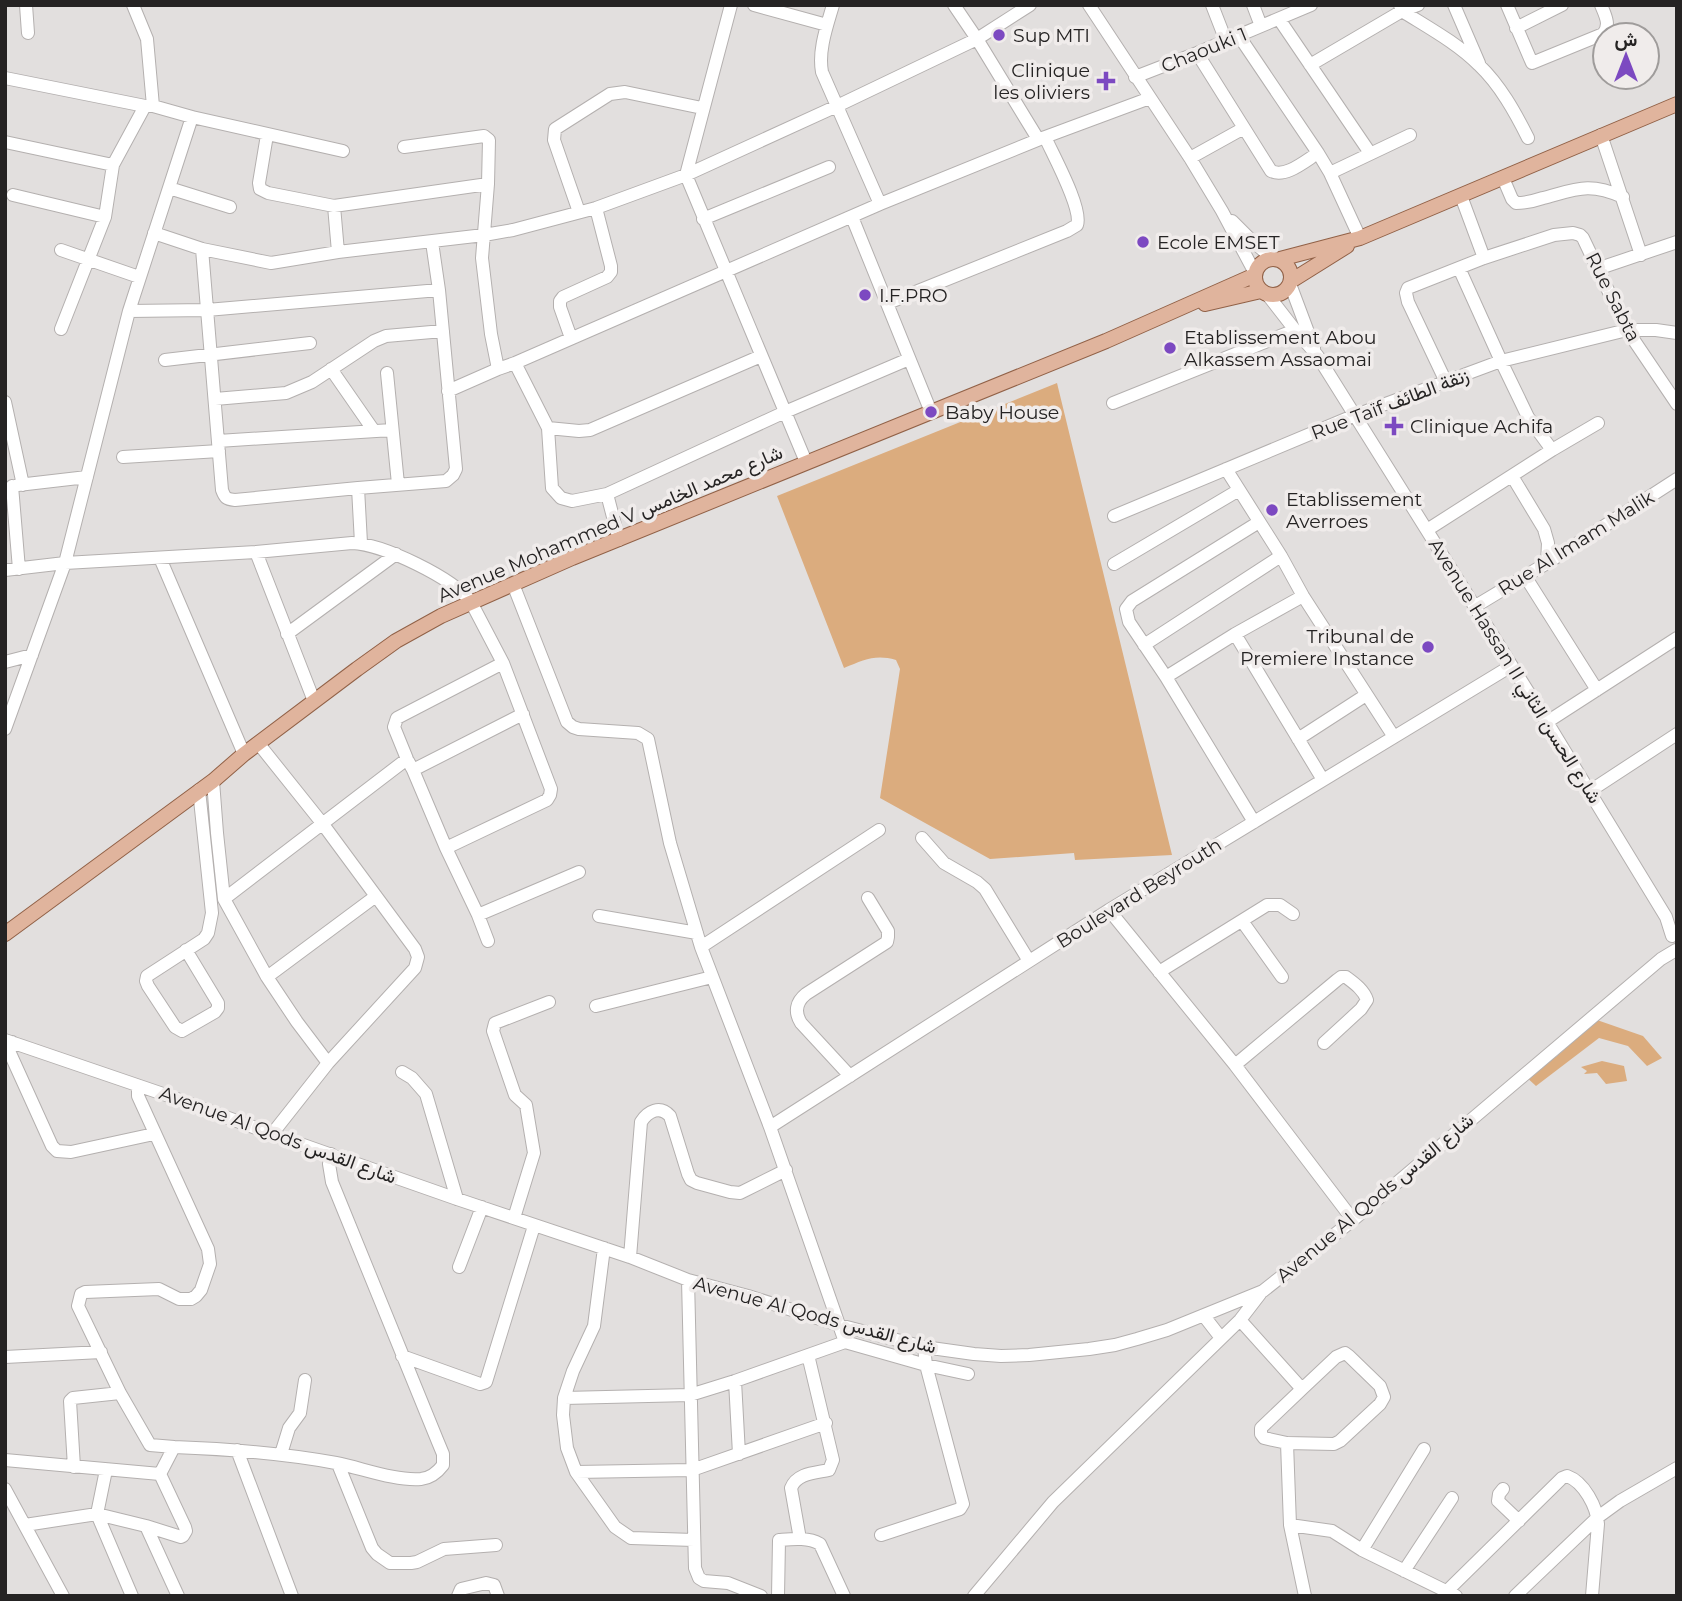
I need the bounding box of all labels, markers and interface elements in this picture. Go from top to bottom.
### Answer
north arrow [1591,21,1661,91]
street label: Chaouki 1 [1158,22,1250,78]
place label: Sup MTI [1013,24,1090,47]
marker: Sup MTI [991,27,1007,43]
text: ش [1615,28,1638,51]
place label: Clinique les oliviers [993,59,1090,104]
marker: Clinique les oliviers [1096,71,1116,91]
place label: Ecole EMSET [1157,231,1280,254]
marker: Ecole EMSET [1135,234,1151,250]
street label: Rue Sabta [1581,248,1645,346]
place label: I.F.PRO [879,284,948,307]
marker: I.F.PRO [857,287,873,303]
place label: Etablissement Abou Alkassem Assaomai [1184,326,1376,371]
marker: Etablissement Abou Alkassem Assaomai [1162,340,1178,356]
street label: Rue Taïf زنقة الطائف [1308,363,1472,445]
place label: Baby House [945,401,1059,424]
marker: Baby House [923,404,939,420]
place label: Clinique Achifa [1410,415,1553,438]
marker: Clinique Achifa [1384,416,1404,436]
street label: Avenue Mohammed V شارع محمد الخامس [434,441,786,608]
street label: Rue Al Imam Malik [1494,485,1659,600]
place label: Etablissement Averroes [1286,488,1423,533]
marker: Etablissement Averroes [1264,502,1280,518]
street label: Avenue Hassan II شارع الحسن الثاني [1420,534,1606,810]
place label: Tribunal de Premiere Instance [1240,625,1414,670]
marker: Tribunal de Premiere Instance [1420,639,1436,655]
street label: Boulevard Beyrouth [1052,833,1226,953]
street label: Avenue Al Qods شارع القدس [156,1081,400,1190]
street label: Avenue Al Qods شارع القدس [1272,1109,1479,1288]
street label: Avenue Al Qods شارع القدس [691,1271,939,1359]

